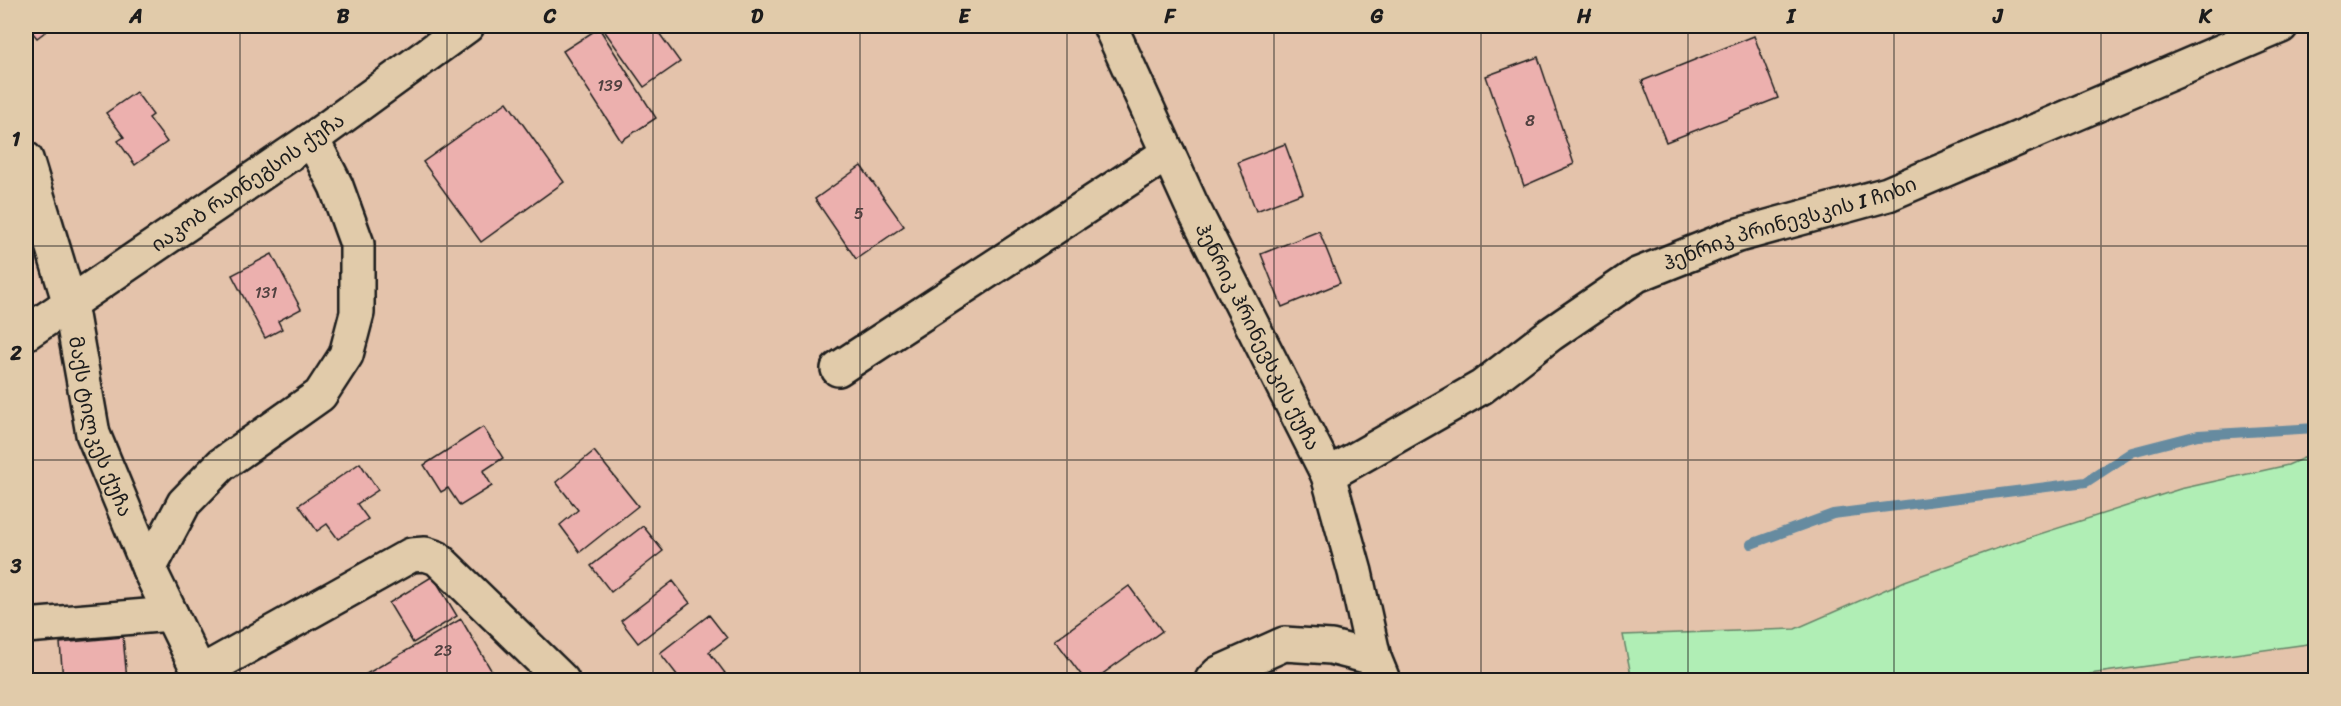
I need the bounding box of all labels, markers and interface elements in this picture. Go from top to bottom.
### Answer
text: A [128,0,143,34]
text: B [337,0,350,34]
text: C [543,0,557,34]
text: D [751,0,764,34]
text: E [958,0,971,34]
text: F [1164,0,1177,34]
text: G [1370,0,1384,34]
text: H [1576,0,1592,34]
text: I [1786,0,1797,34]
text: J [1992,0,2004,34]
text: K [2198,0,2213,34]
house number: 139 [597,71,623,100]
street label: იაკობ რაინეგსის ქუჩა [143,103,352,261]
house number: 8 [1525,106,1535,135]
text: 1 [12,122,21,157]
street label: ჰენრიკ პრინევსკის I ჩიხი [1657,166,1922,281]
house number: 5 [854,199,864,228]
street label: ჰენრიკ ჰრინევსკის ქუჩა [1186,216,1330,457]
house number: 131 [255,278,277,307]
street label: მაქს ტილკეს ქუჩა [58,333,143,522]
text: 2 [9,336,22,371]
text: 3 [10,549,22,584]
house number: 23 [434,636,452,665]

